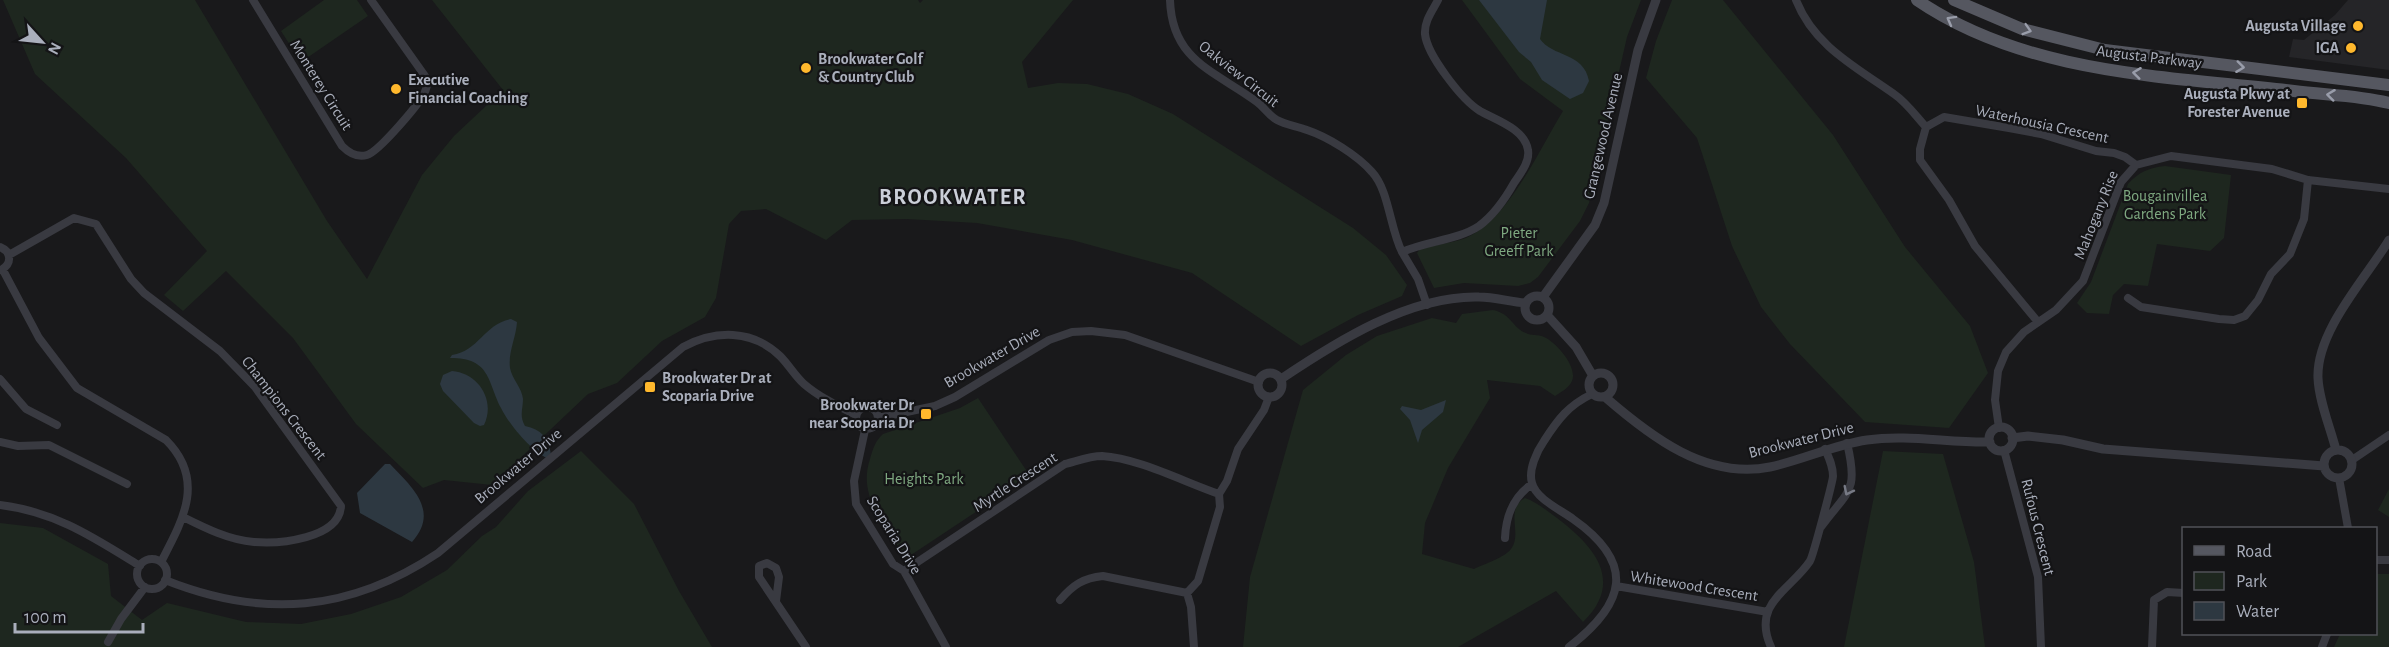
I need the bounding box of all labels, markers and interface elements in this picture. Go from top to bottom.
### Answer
north arrow [12,12,72,72]
one-way arrow [1947,16,1957,27]
place label: Augusta Village [2245,18,2346,34]
marker: Augusta Village [2351,19,2365,33]
one-way arrow [2021,23,2032,36]
street label: Monterey Circuit [286,37,355,134]
street label: Oakview Circuit [1196,38,1282,110]
text: N [45,40,64,57]
place label: IGA [2315,40,2339,56]
marker: IGA [2344,41,2358,55]
street label: Augusta Parkway [2095,43,2203,72]
place label: Brookwater Golf & Country Club [818,51,924,86]
one-way arrow [2235,60,2244,73]
marker: Brookwater Golf & Country Club [799,61,813,75]
one-way arrow [2133,67,2142,79]
street label: Grangewood Avenue [1581,71,1625,201]
place label: Executive Financial Coaching [408,72,529,106]
marker: Executive Financial Coaching [389,82,403,96]
place label: Augusta Pkwy at Forester Avenue [2184,86,2291,120]
one-way arrow [2327,90,2336,102]
marker: Augusta Pkwy at Forester Avenue [2295,96,2309,110]
street label: Waterhousia Crescent [1974,102,2110,146]
street label: Mahogany Rise [2071,168,2122,262]
district label: BROOKWATER [879,186,1027,208]
park label: Bougainvillea Gardens Park [2123,188,2207,222]
park label: Pieter Greeff Park [1484,225,1554,259]
street label: Brookwater Drive [941,323,1043,391]
street label: Champions Crescent [239,353,329,463]
place label: Brookwater Dr at Scoparia Drive [662,370,772,404]
marker: Brookwater Dr at Scoparia Drive [643,380,657,394]
place label: Brookwater Dr near Scoparia Dr [809,397,914,431]
marker: Brookwater Dr near Scoparia Dr [919,407,933,421]
street label: Brookwater Drive [1747,419,1855,461]
street label: Brookwater Drive [472,425,564,507]
street label: Myrtle Crescent [970,449,1060,516]
park label: Heights Park [884,471,964,487]
street label: Rufous Crescent [2018,477,2058,577]
one-way arrow [1843,485,1855,496]
street label: Scoparia Drive [864,493,924,577]
legend [2182,527,2377,635]
text: Road [2236,543,2272,561]
street label: Whitewood Crescent [1629,568,1759,604]
text: Park [2236,573,2268,591]
scale bar [15,596,142,634]
text: Water [2236,603,2279,621]
text: 100 m [24,609,67,627]

